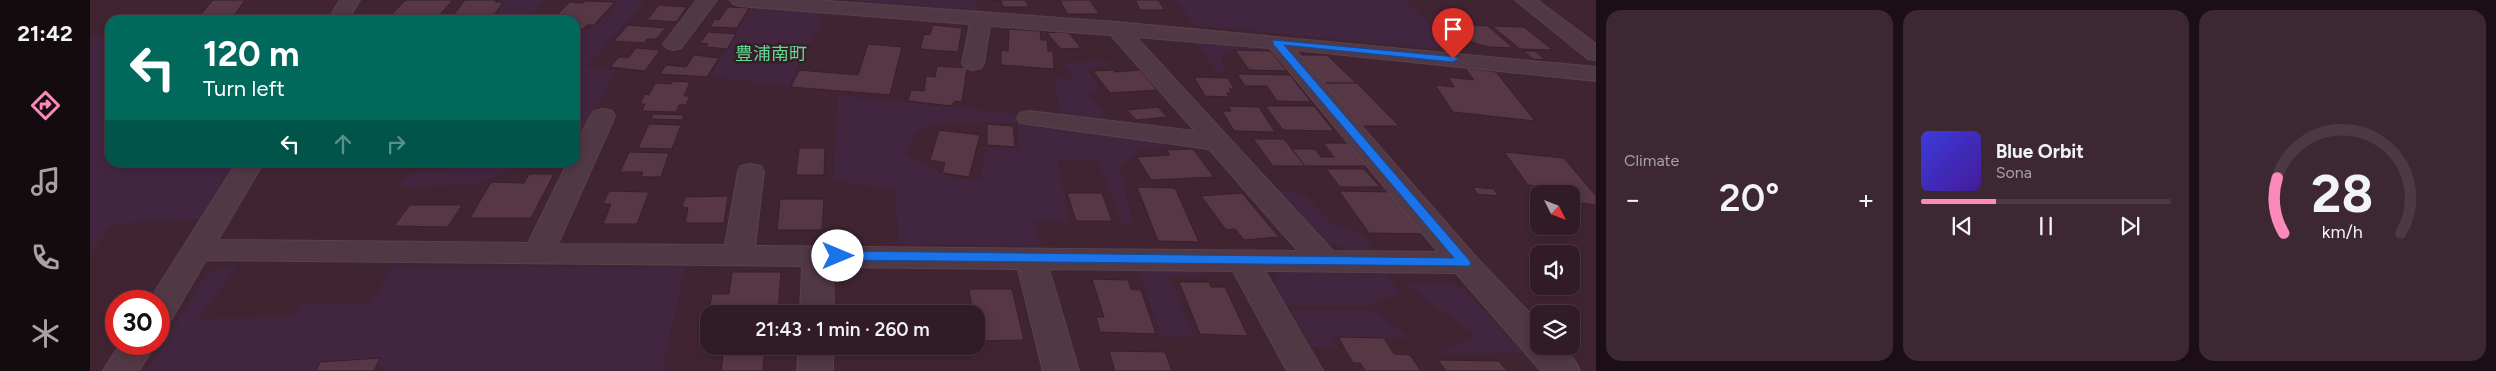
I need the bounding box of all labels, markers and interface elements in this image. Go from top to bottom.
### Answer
pin [1432,8,1474,59]
icon: arrive [1439,15,1467,43]
text: 21:42 [17,20,73,47]
text: 120 m [203,33,300,75]
icon: left [120,35,185,100]
district label: 豊浦南町 [735,43,807,65]
text: Turn left [203,75,285,102]
icon: directions [28,88,63,123]
icon: left [276,130,304,158]
icon: ahead [329,130,357,158]
icon: right [382,130,410,158]
text: Blue Orbit [1996,140,2084,163]
text: Climate [1624,151,1679,170]
text: Sona [1996,163,2032,182]
text: 28 [2312,163,2374,225]
icon: music [28,164,63,199]
text: 20° [1719,175,1780,221]
text: − [1624,182,1641,216]
text: + [1857,182,1875,216]
north arrow [1530,185,1580,235]
map controls [1530,185,1580,355]
icon: previous [1948,212,1976,240]
icon: pause [2032,212,2060,240]
icon: next [2116,212,2144,240]
text: km/h [2322,221,2363,242]
position arrow [811,229,863,281]
icon: phone [28,240,63,275]
button: sound [1530,245,1580,295]
speed limit sign: 30 [105,290,170,355]
button: layers [1530,305,1580,355]
icon: climate [28,316,63,351]
text: 21:43 · 1 min · 260 m [755,318,930,341]

